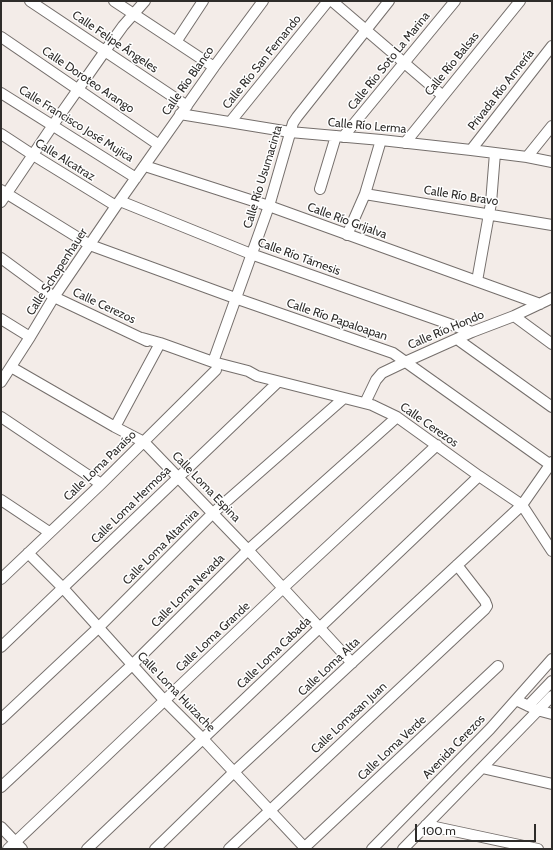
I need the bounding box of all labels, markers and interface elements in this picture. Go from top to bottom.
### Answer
street label: Calle Felipe Ángeles [69,8,161,76]
street label: Calle Río Soto La Marina [345,9,433,113]
street label: Calle Río San Fernando [220,12,304,112]
street label: Calle Río Balsas [422,29,482,99]
street label: Calle Doroteo Arango [39,44,137,116]
street label: Calle Río Blanco [159,44,217,118]
street label: Privada Río Armería [465,47,537,133]
street label: Calle Francisco José Mujica [16,83,136,165]
street label: Calle Río Lerma [327,115,407,137]
street label: Calle Río Usumacinta [240,124,286,230]
street label: Calle Alcatraz [32,136,98,184]
street label: Calle Río Bravo [423,183,499,209]
street label: Calle Río Grijalva [305,200,389,242]
street label: Calle Schopenhauer [23,226,91,318]
street label: Calle Río Támesis [256,235,342,279]
street label: Calle Cerezos [70,285,138,327]
street label: Calle Río Papaloapan [285,296,389,344]
street label: Calle Río Hondo [406,307,486,353]
street label: Calle Cerezos [397,400,461,450]
street label: Calle Loma Paraíso [61,428,139,504]
street label: Calle Loma Espina [169,449,243,525]
street label: Calle Loma Hermosa [88,463,174,547]
street label: Calle Loma Altamira [120,506,202,588]
street label: Calle Loma Nevada [148,551,228,631]
street label: Calle Loma Grande [173,599,253,675]
street label: Calle Loma Cabada [234,614,314,692]
street label: Calle Loma Alta [295,635,363,699]
street label: Calle Loma Huizache [134,649,218,735]
street label: Calle Lomasan Juan [308,679,390,757]
street label: Avenida Cerezos [420,712,488,782]
street label: Calle Loma Verde [355,713,429,783]
scale bar [417,816,538,842]
text: 100 m [422,823,456,838]

